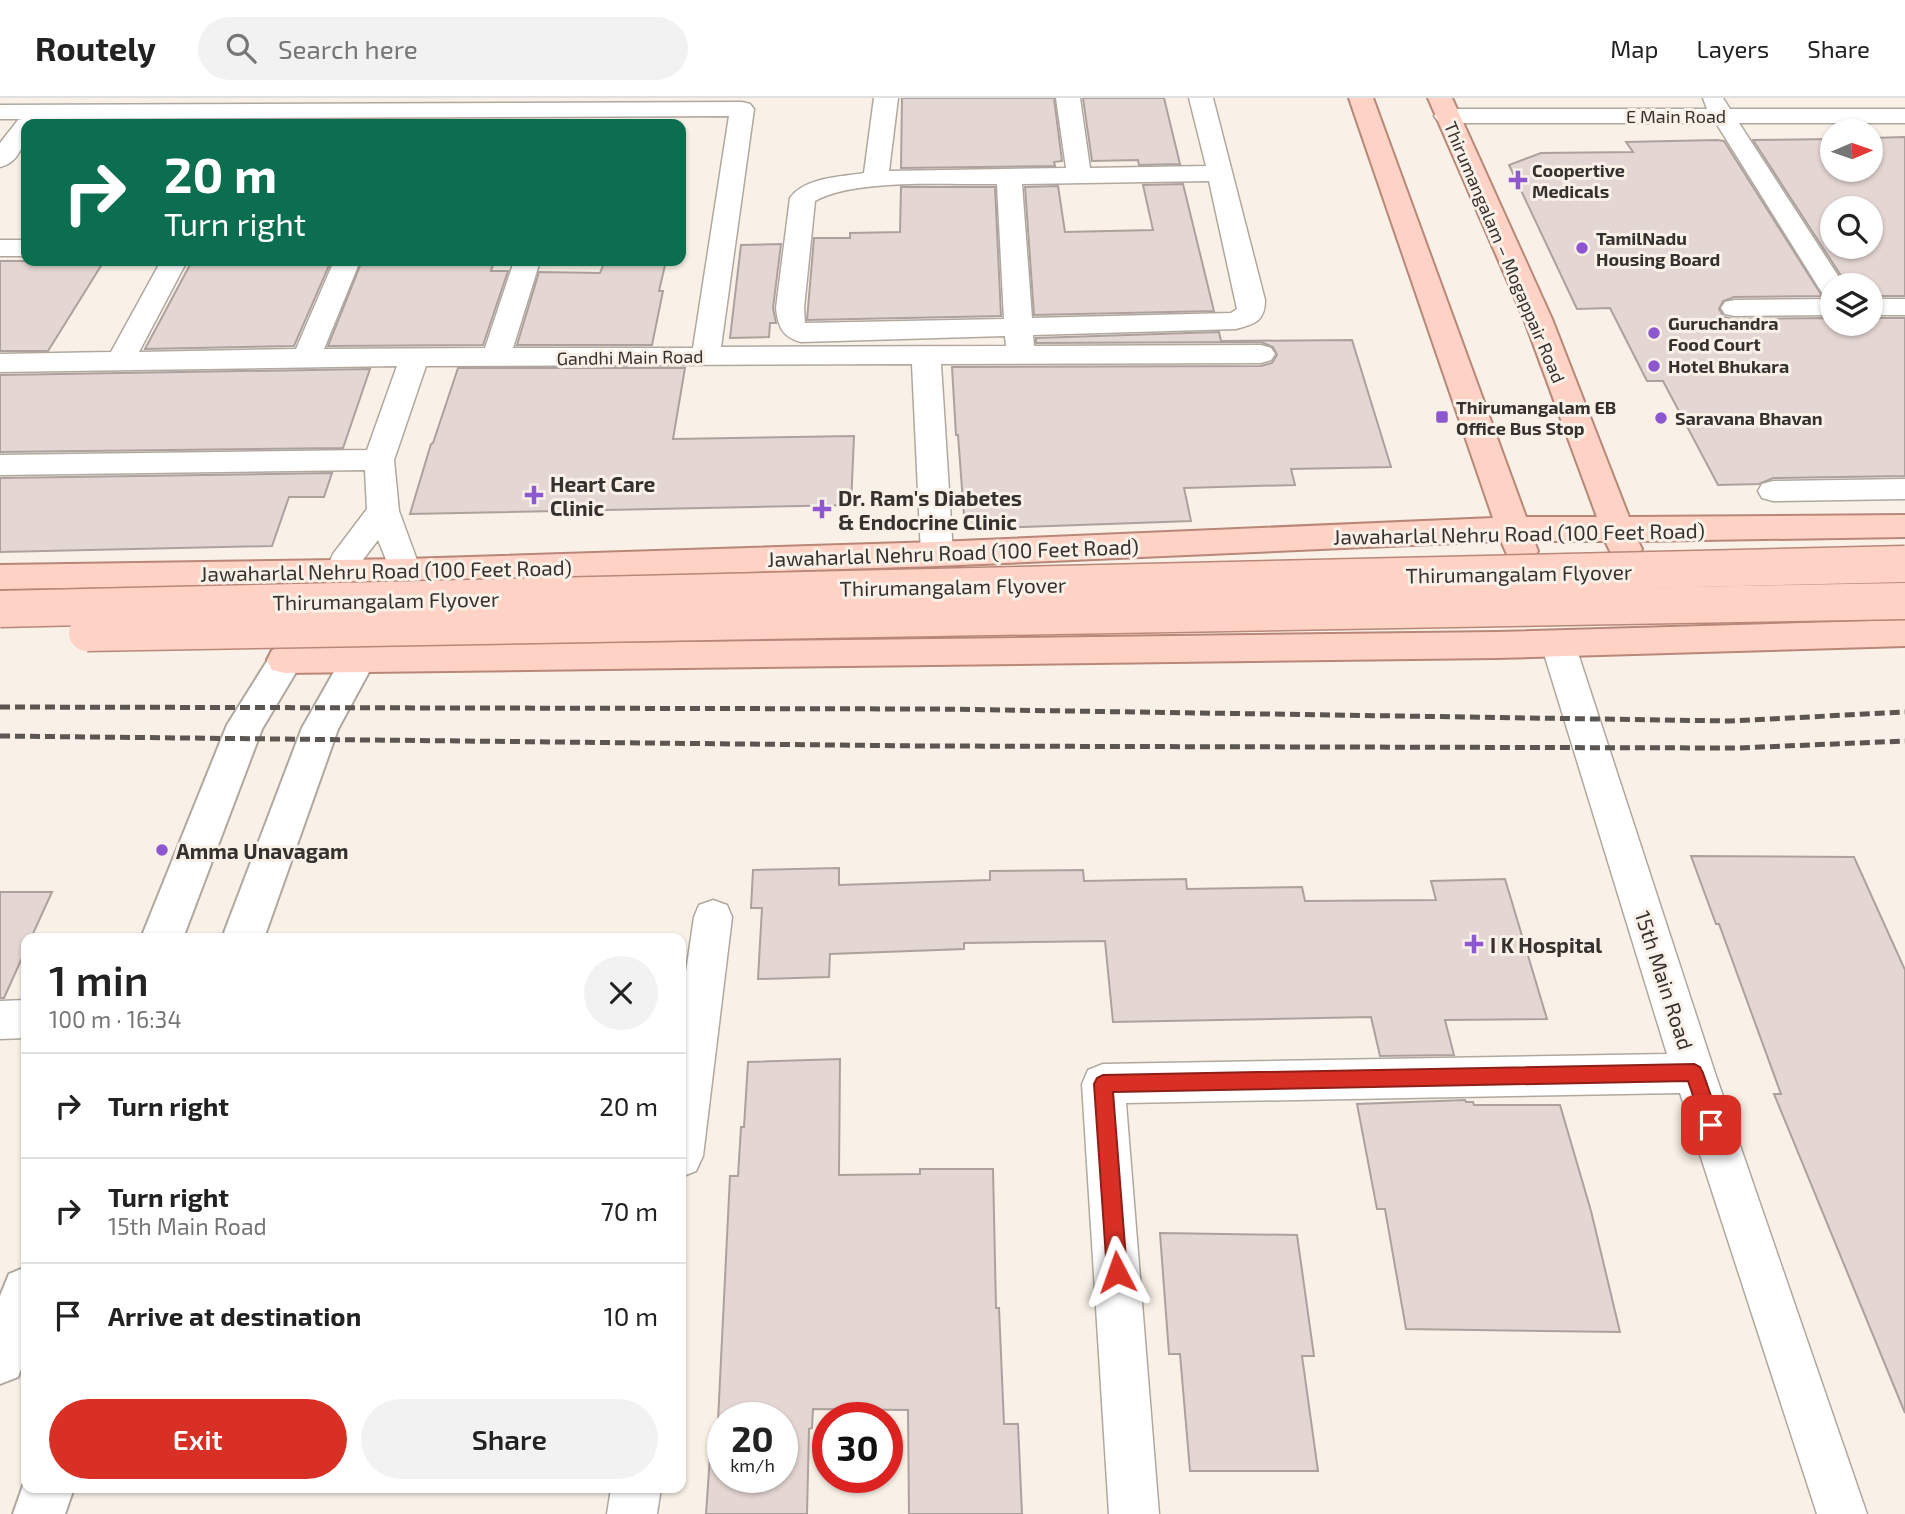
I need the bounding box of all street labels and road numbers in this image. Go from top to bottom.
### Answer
street label: E Main Road [1626,105,1726,127]
street label: Thirumangalam – Mogappair Road [1440,118,1570,386]
street label: Gandhi Main Road [556,345,704,369]
street label: Jawaharlal Nehru Road (100 Feet Road) [1333,517,1705,549]
street label: Jawaharlal Nehru Road (100 Feet Road) [767,533,1139,571]
street label: Jawaharlal Nehru Road (100 Feet Road) [200,554,572,586]
street label: Thirumangalam Flyover [1405,559,1633,587]
street label: Thirumangalam Flyover [839,572,1067,600]
street label: Thirumangalam Flyover [272,586,500,614]
street label: 15th Main Road [1631,907,1699,1053]

